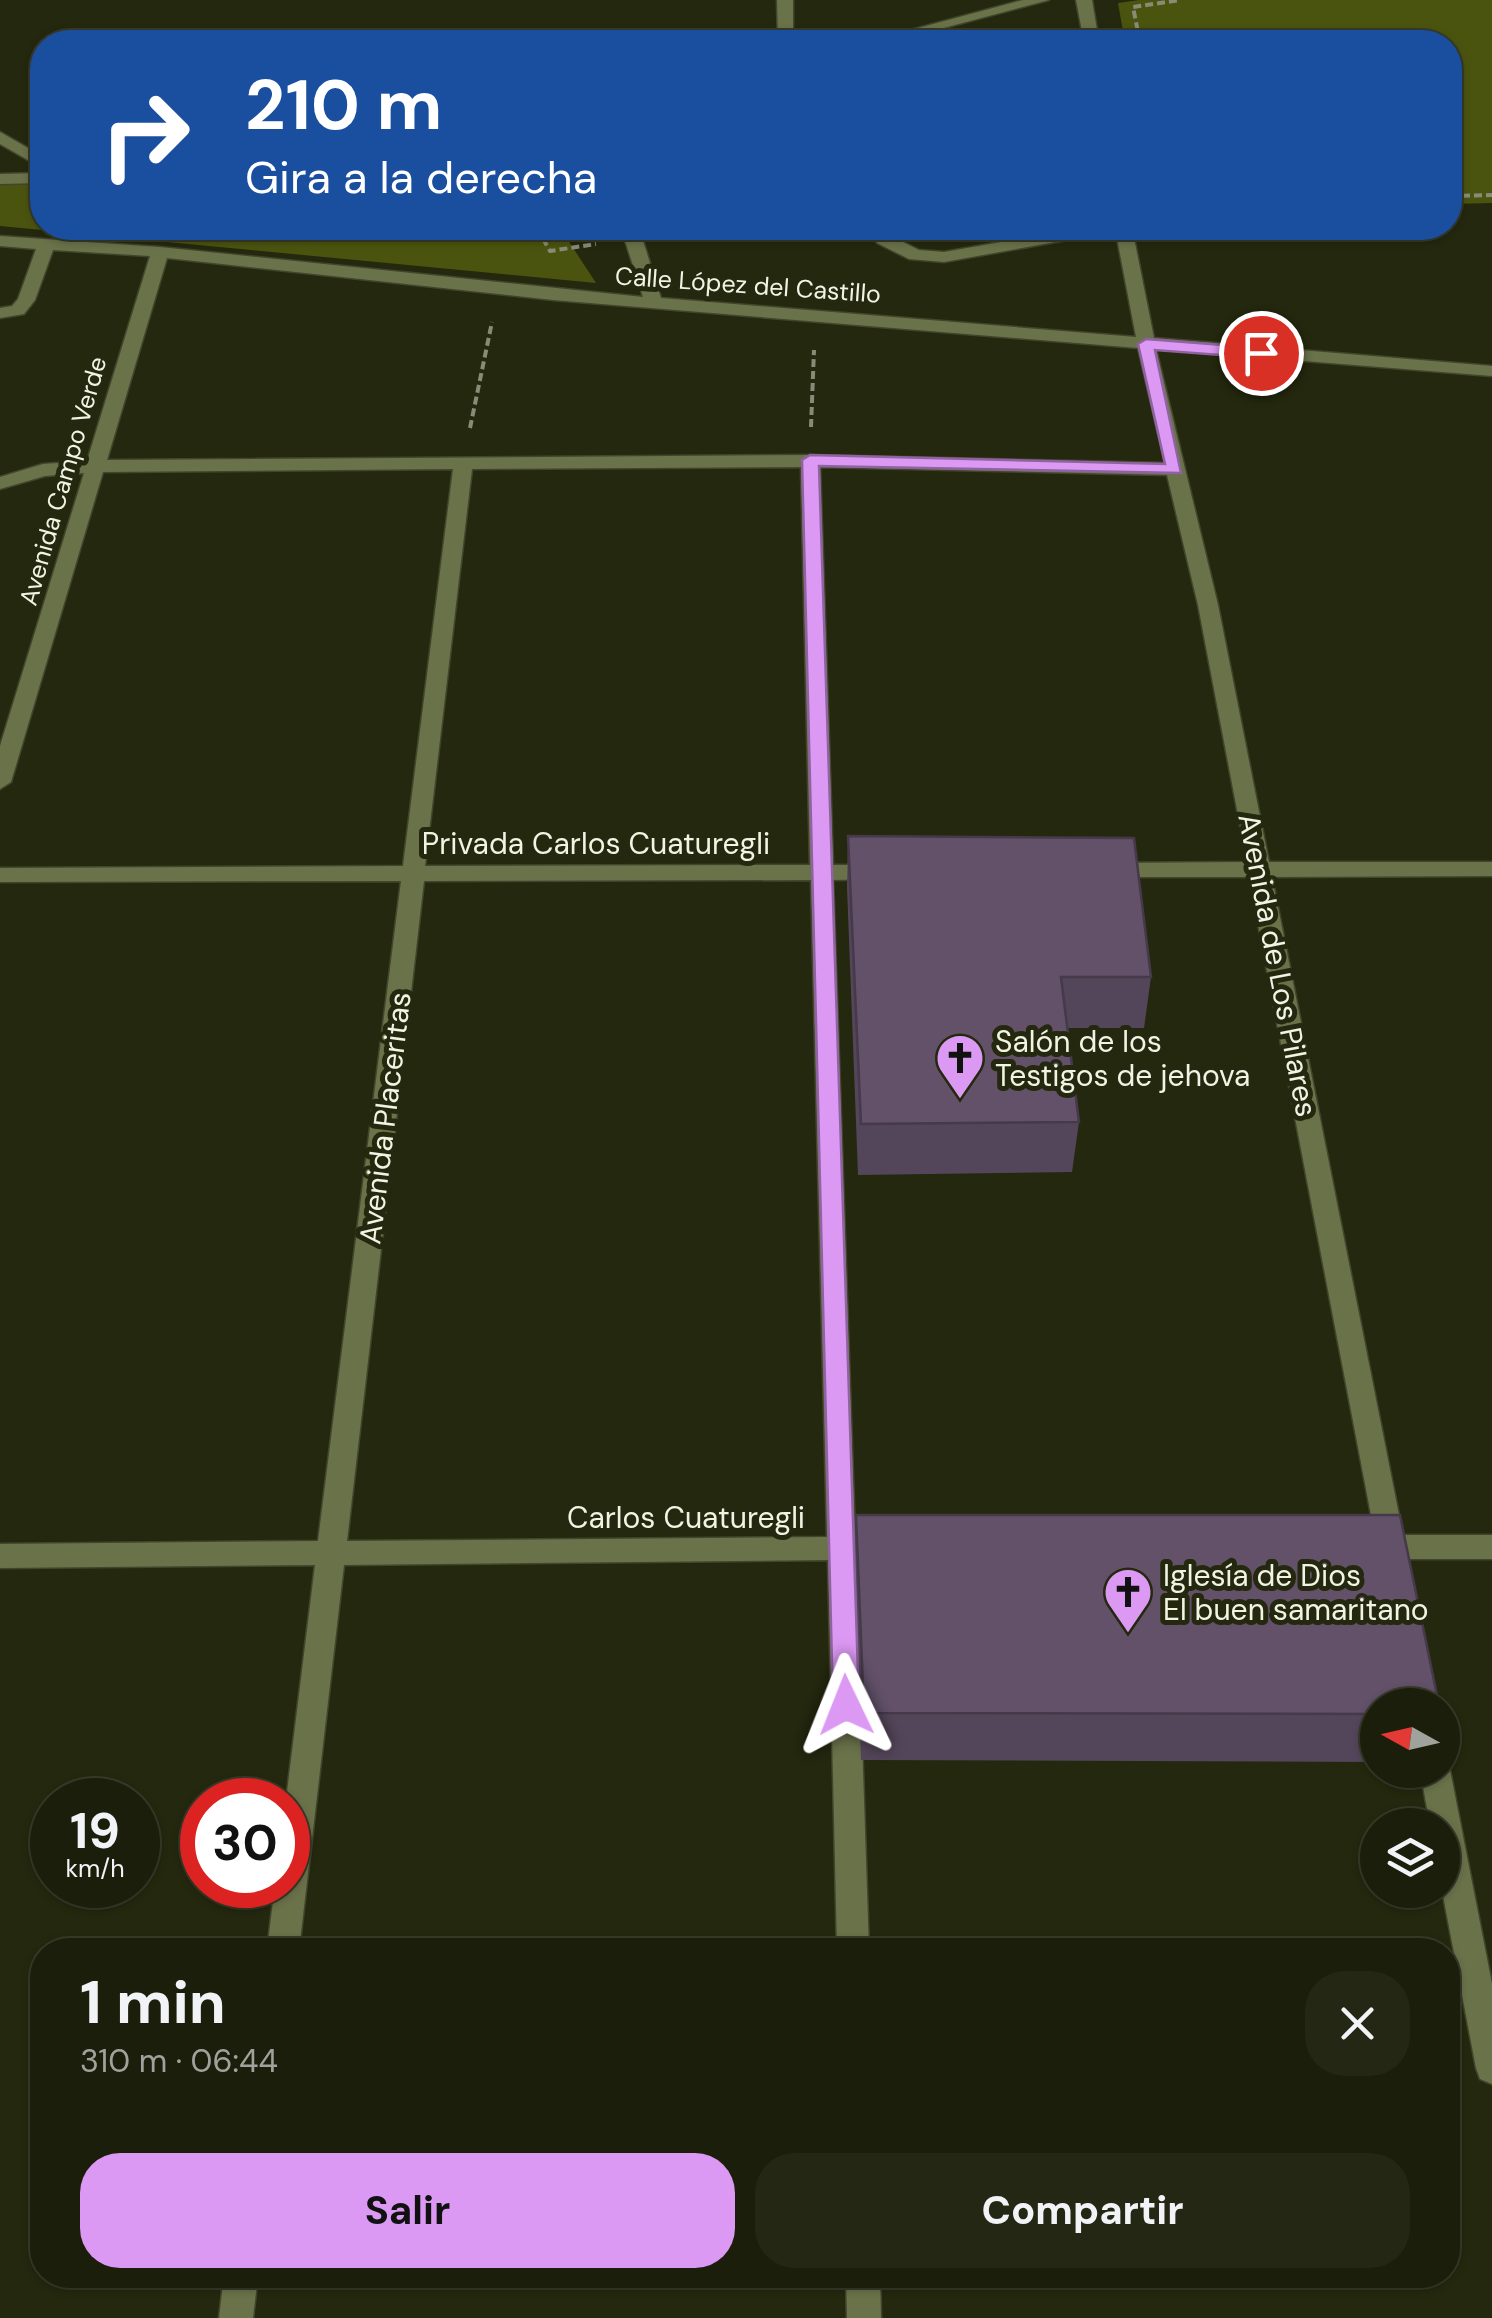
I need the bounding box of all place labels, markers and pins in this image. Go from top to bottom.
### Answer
pin [1219,311,1304,396]
place label: Salón de los Testigos de jehova [995,1022,1250,1095]
church icon: Salón de los Testigos de jehova [934,1032,986,1100]
place label: Iglesía de Dios El buen samaritano [1163,1556,1429,1629]
church icon: Iglesía de Dios El buen samaritano [1102,1566,1154,1634]

